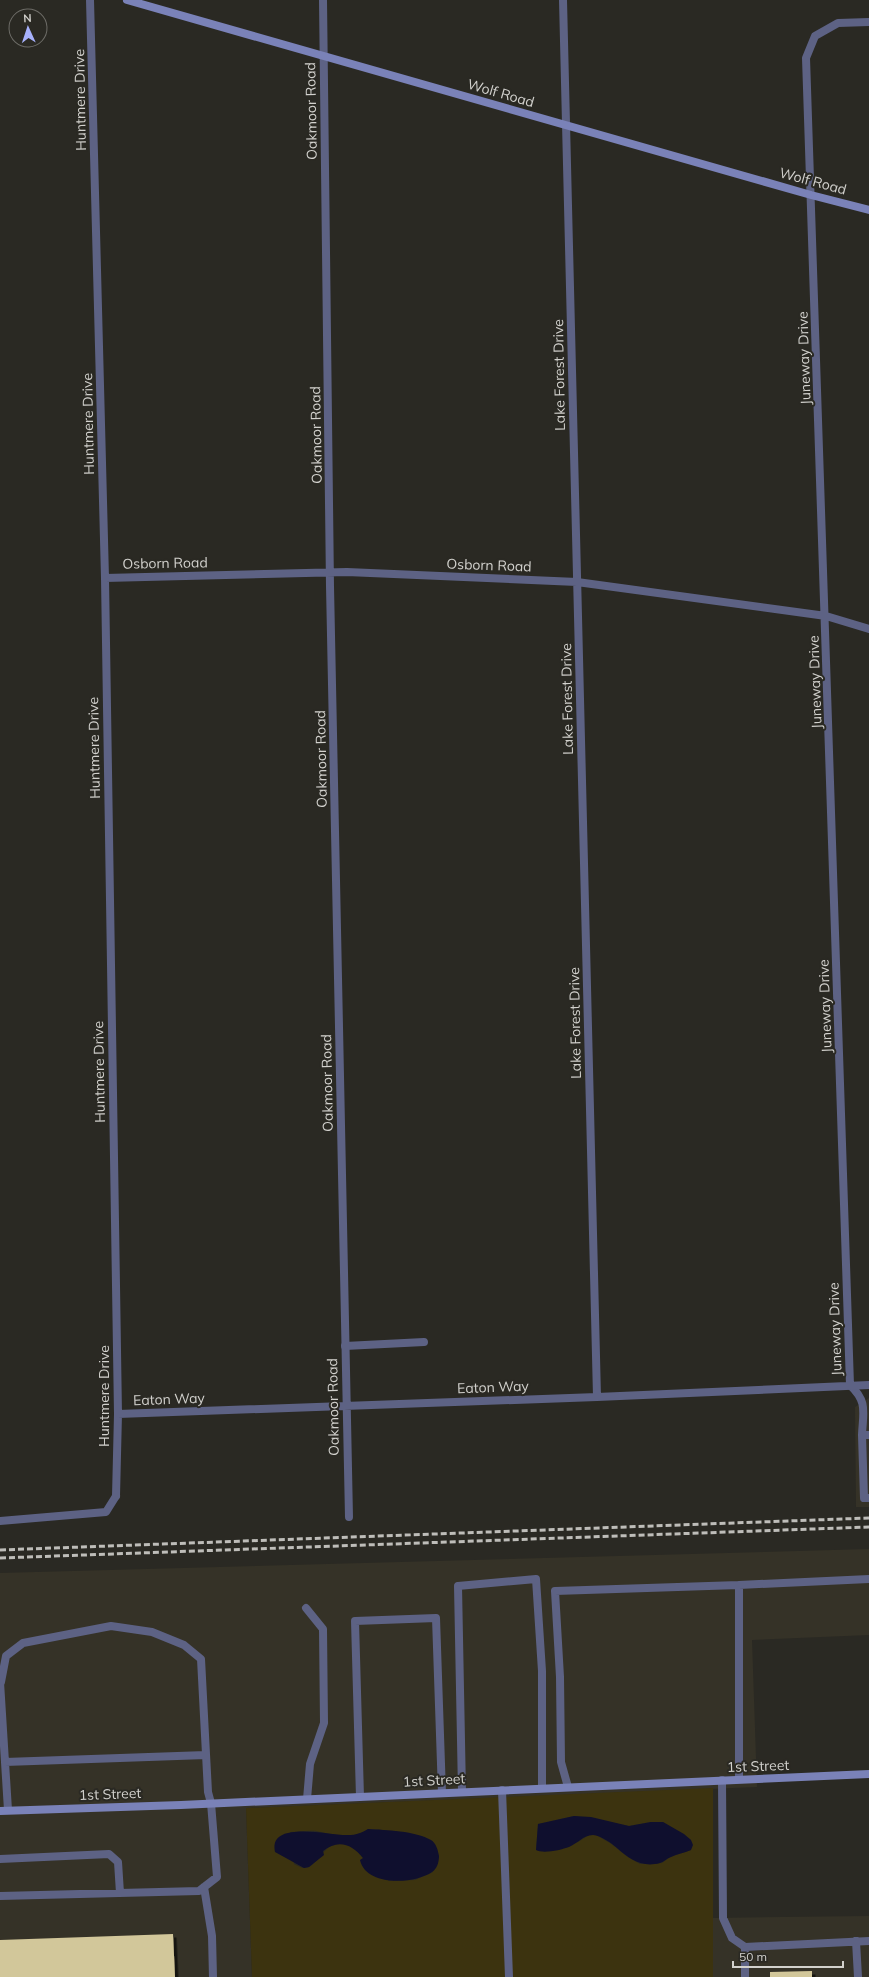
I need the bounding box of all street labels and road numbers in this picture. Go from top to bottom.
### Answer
street label: Huntmere Drive [70,49,90,151]
street label: Oakmoor Road [301,62,321,160]
street label: Wolf Road [465,75,537,111]
street label: Wolf Road [777,163,849,199]
street label: Juneway Drive [793,311,815,405]
street label: Lake Forest Drive [549,319,569,431]
street label: Huntmere Drive [78,373,98,475]
street label: Oakmoor Road [306,386,326,484]
street label: Osborn Road [122,553,208,573]
street label: Osborn Road [446,555,532,575]
street label: Juneway Drive [804,635,826,729]
street label: Lake Forest Drive [557,643,577,755]
street label: Huntmere Drive [84,697,104,799]
street label: Oakmoor Road [311,710,331,808]
street label: Juneway Drive [814,959,836,1053]
street label: Lake Forest Drive [565,967,585,1079]
street label: Huntmere Drive [89,1021,109,1123]
street label: Oakmoor Road [317,1034,337,1132]
street label: Juneway Drive [824,1282,846,1376]
street label: Huntmere Drive [95,1345,113,1447]
street label: Oakmoor Road [323,1358,343,1456]
street label: Eaton Way [457,1377,530,1397]
street label: Eaton Way [133,1389,206,1409]
street label: 1st Street [726,1756,790,1776]
street label: 1st Street [402,1769,466,1791]
street label: 1st Street [78,1784,142,1804]

